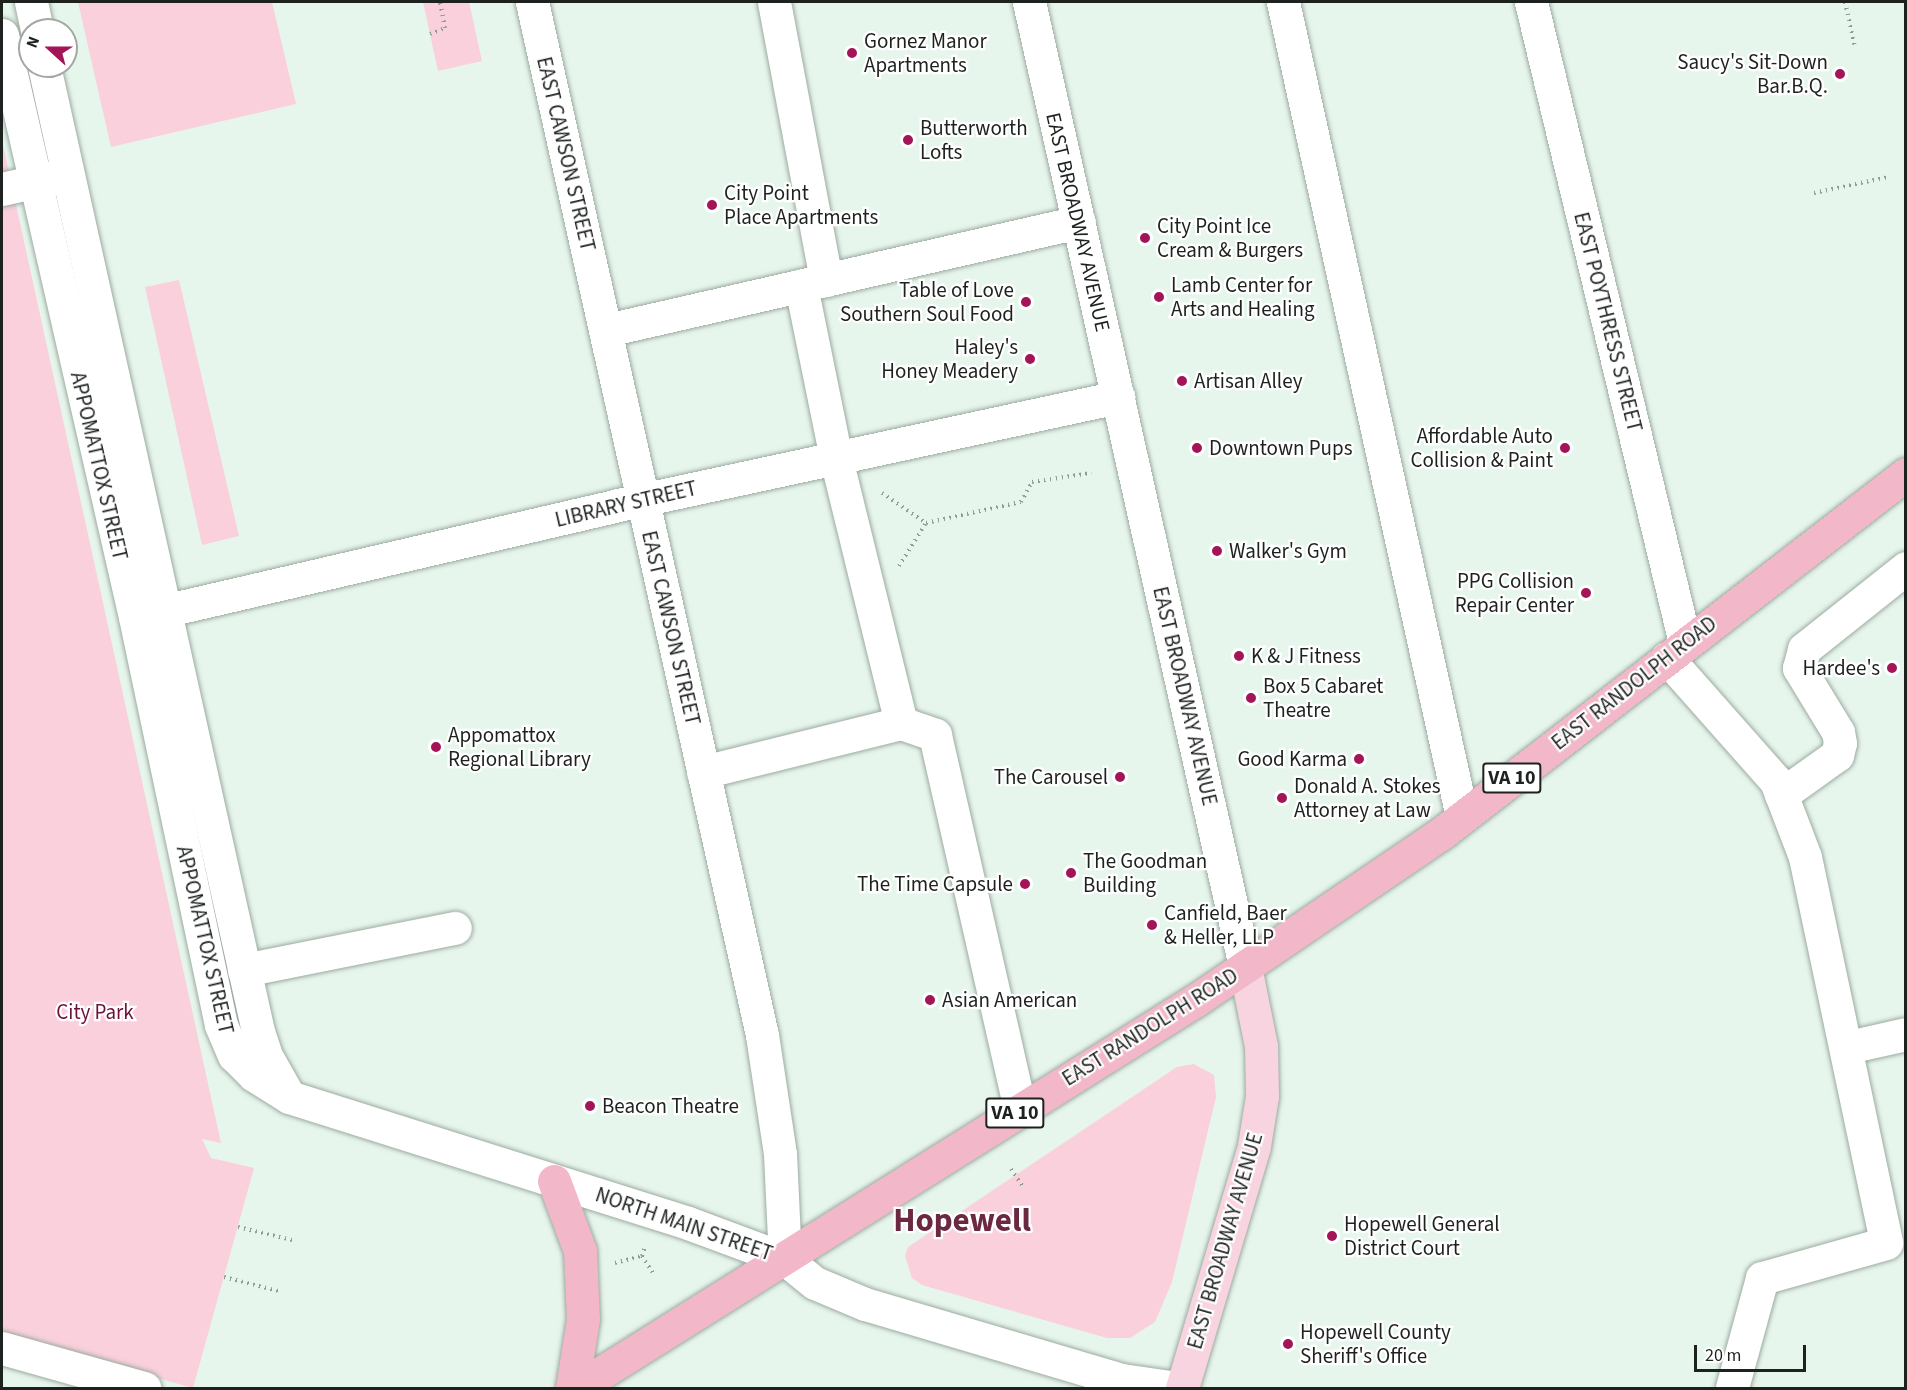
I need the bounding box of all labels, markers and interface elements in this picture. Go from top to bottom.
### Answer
north arrow [18,18,78,78]
place label: Gornez Manor Apartments [864,28,987,78]
text: N [21,33,45,51]
marker: Gornez Manor Apartments [845,46,859,60]
place label: Saucy's Sit-Down Bar.B.Q. [1677,49,1828,99]
street label: EAST CAWSON STREET [531,54,601,254]
marker: Saucy's Sit-Down Bar.B.Q. [1833,67,1847,81]
street label: EAST BROADWAY AVENUE [1041,110,1115,334]
place label: Butterworth Lofts [920,115,1028,165]
marker: Butterworth Lofts [901,133,915,147]
place label: City Point Place Apartments [724,180,878,230]
marker: City Point Place Apartments [705,198,719,212]
street label: EAST POYTHRESS STREET [1568,210,1648,434]
place label: City Point Ice Cream & Burgers [1157,213,1303,263]
marker: City Point Ice Cream & Burgers [1138,231,1152,245]
place label: Lamb Center for Arts and Healing [1171,272,1314,322]
place label: Table of Love Southern Soul Food [840,277,1014,327]
marker: Lamb Center for Arts and Healing [1152,290,1166,304]
marker: Table of Love Southern Soul Food [1019,295,1033,309]
place label: Haley's Honey Meadery [881,334,1018,384]
marker: Haley's Honey Meadery [1023,352,1037,366]
place label: Artisan Alley [1194,368,1302,394]
street label: APPOMATTOX STREET [65,369,133,563]
marker: Artisan Alley [1175,374,1189,388]
place label: Affordable Auto Collision & Paint [1410,423,1553,473]
place label: Downtown Pups [1209,435,1352,461]
marker: Downtown Pups [1190,441,1204,455]
marker: Affordable Auto Collision & Paint [1558,441,1572,455]
street label: LIBRARY STREET [553,475,699,533]
street label: EAST CAWSON STREET [636,528,706,728]
place label: Walker's Gym [1229,538,1347,564]
marker: Walker's Gym [1210,544,1224,558]
place label: PPG Collision Repair Center [1455,568,1574,618]
street label: EAST BROADWAY AVENUE [1148,584,1222,808]
marker: PPG Collision Repair Center [1579,586,1593,600]
street label: EAST RANDOLPH ROAD [1546,611,1722,755]
place label: K & J Fitness [1251,643,1361,669]
marker: K & J Fitness [1232,649,1246,663]
place label: Hardee's [1803,655,1880,681]
marker: Hardee's [1885,661,1899,675]
place label: Box 5 Cabaret Theatre [1263,673,1383,723]
marker: Box 5 Cabaret Theatre [1244,691,1258,705]
place label: Appomattox Regional Library [448,722,591,772]
marker: Appomattox Regional Library [429,740,443,754]
place label: Good Karma [1237,746,1347,772]
marker: Good Karma [1352,752,1366,766]
road number: VA 10 [1482,761,1542,795]
place label: The Carousel [994,764,1108,790]
marker: The Carousel [1113,770,1127,784]
place label: Donald A. Stokes Attorney at Law [1294,773,1441,823]
marker: Donald A. Stokes Attorney at Law [1275,791,1289,805]
street label: APPOMATTOX STREET [171,843,239,1037]
place label: The Goodman Building [1083,848,1207,898]
marker: The Goodman Building [1064,866,1078,880]
place label: The Time Capsule [857,871,1013,897]
marker: The Time Capsule [1018,877,1032,891]
place label: Canfield, Baer & Heller, LLP [1164,900,1287,950]
marker: Canfield, Baer & Heller, LLP [1145,918,1159,932]
street label: EAST RANDOLPH ROAD [1057,963,1243,1091]
place label: Asian American [942,987,1077,1013]
marker: Asian American [923,993,937,1007]
park label: City Park [56,999,134,1025]
place label: Beacon Theatre [602,1093,739,1119]
road number: VA 10 [985,1096,1045,1130]
marker: Beacon Theatre [583,1099,597,1113]
street label: EAST BROADWAY AVENUE [1182,1130,1268,1352]
street label: NORTH MAIN STREET [592,1182,776,1266]
district label: Hopewell [893,1201,1031,1241]
place label: Hopewell General District Court [1344,1211,1500,1261]
marker: Hopewell General District Court [1325,1229,1339,1243]
place label: Hopewell County Sheriff's Office [1300,1319,1451,1369]
scale bar [1697,1333,1810,1371]
marker: Hopewell County Sheriff's Office [1281,1337,1295,1351]
text: 20 m [1705,1343,1741,1368]

